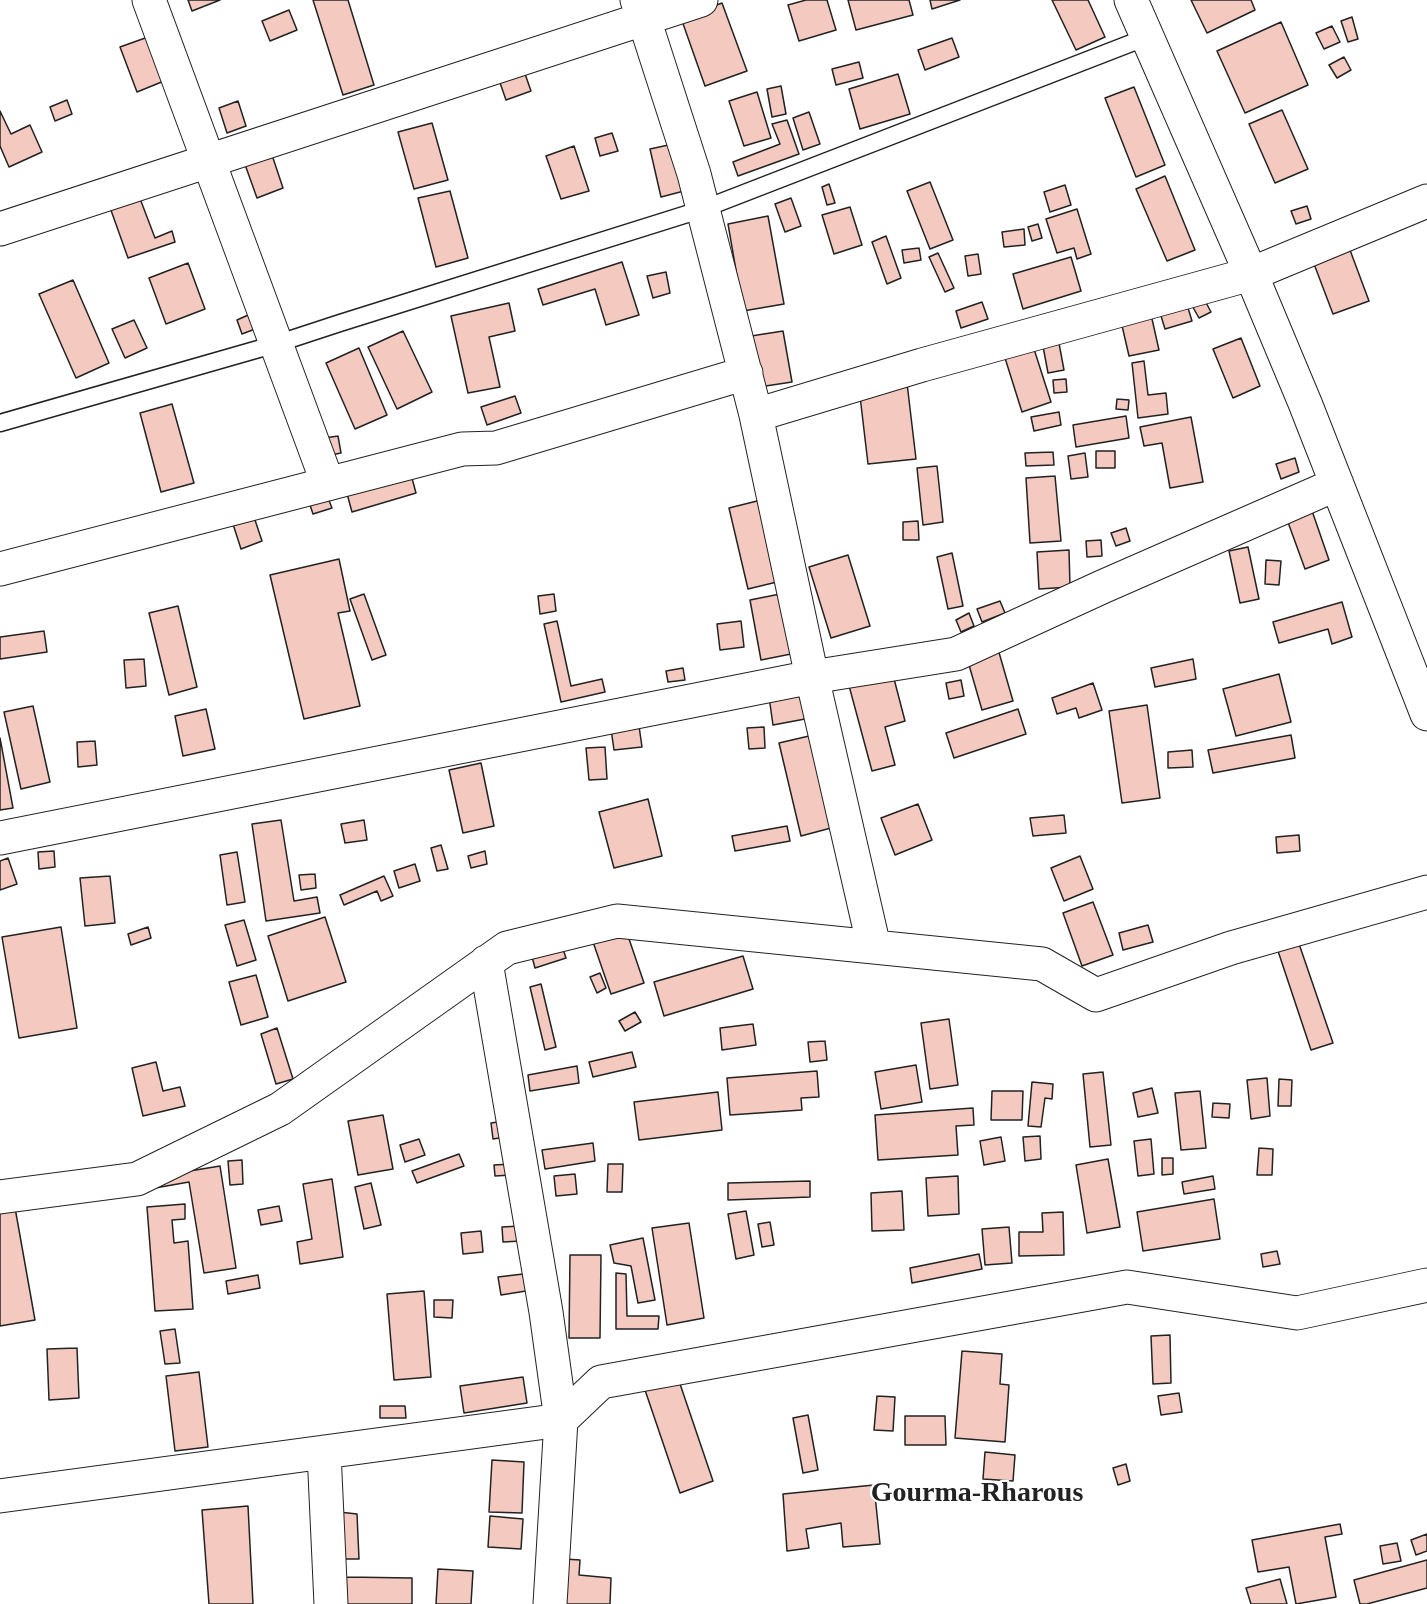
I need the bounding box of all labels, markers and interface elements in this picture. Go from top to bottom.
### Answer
district label: Gourma-Rharous [871,1477,1083,1511]

